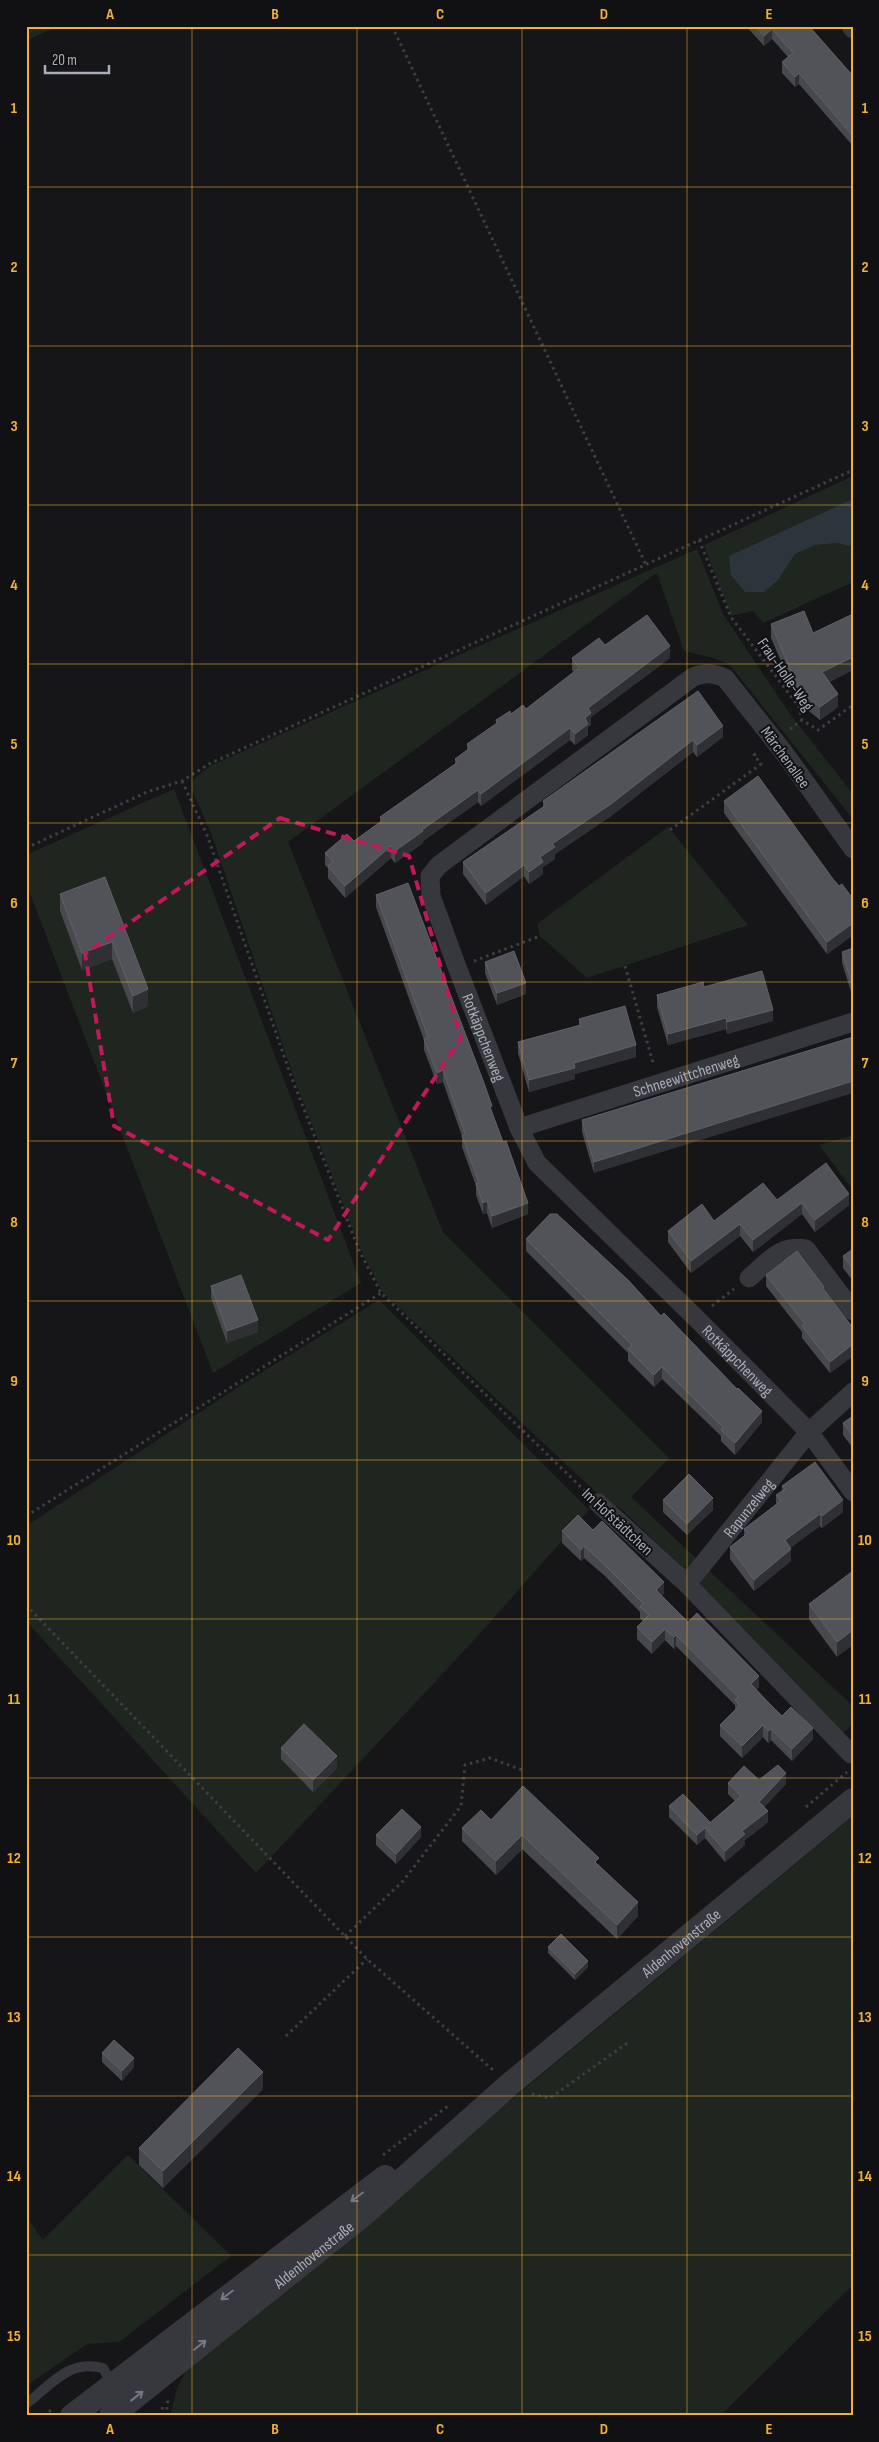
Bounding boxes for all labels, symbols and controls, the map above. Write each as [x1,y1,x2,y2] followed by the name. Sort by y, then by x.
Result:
[105,5,114,24] text: A
[271,5,279,24] text: B
[436,5,444,24] text: C
[600,5,608,24] text: D
[766,5,773,24] text: E
[45,42,109,74] scale bar
[52,51,77,70] text: 20 m
[11,99,18,118] text: 1
[862,99,869,118] text: 1
[10,258,18,277] text: 2
[861,258,869,277] text: 2
[10,417,18,436] text: 3
[861,417,869,436] text: 3
[10,576,18,595] text: 4
[861,576,869,595] text: 4
[753,635,817,715] street label: Frau-Holle-Weg
[756,723,813,792] street label: Märchenallee
[10,735,18,754] text: 5
[861,735,869,754] text: 5
[10,894,18,913] text: 6
[861,894,869,913] text: 6
[457,991,508,1085] street label: Rotkäppchenweg
[631,1051,741,1102] street label: Schneewittchenweg
[11,1054,18,1073] text: 7
[862,1054,869,1073] text: 7
[10,1213,18,1232] text: 8
[861,1213,869,1232] text: 8
[697,1322,776,1401] street label: Rotkäppchenweg
[10,1372,18,1391] text: 9
[861,1372,869,1391] text: 9
[720,1475,779,1542] street label: Rapunzelweg
[578,1484,656,1560] street label: Im Hofstädtchen
[7,1531,21,1550] text: 10
[858,1531,872,1550] text: 10
[8,1690,21,1709] text: 11
[859,1690,872,1709] text: 11
[7,1849,21,1868] text: 12
[858,1849,872,1868] text: 12
[638,1905,725,1983] street label: Aldenhovenstraße
[7,2008,21,2027] text: 13
[858,2008,872,2027] text: 13
[7,2167,21,2186] text: 14
[858,2167,872,2186] text: 14
[351,2192,364,2203] one-way arrow
[270,2218,358,2294] street label: Aldenhovenstraße
[221,2290,234,2301] one-way arrow
[7,2327,21,2346] text: 15
[858,2327,872,2346] text: 15
[193,2340,206,2351] one-way arrow
[130,2390,143,2401] one-way arrow
[105,2420,114,2439] text: A
[271,2420,279,2439] text: B
[436,2420,444,2439] text: C
[600,2420,608,2439] text: D
[766,2420,773,2439] text: E

